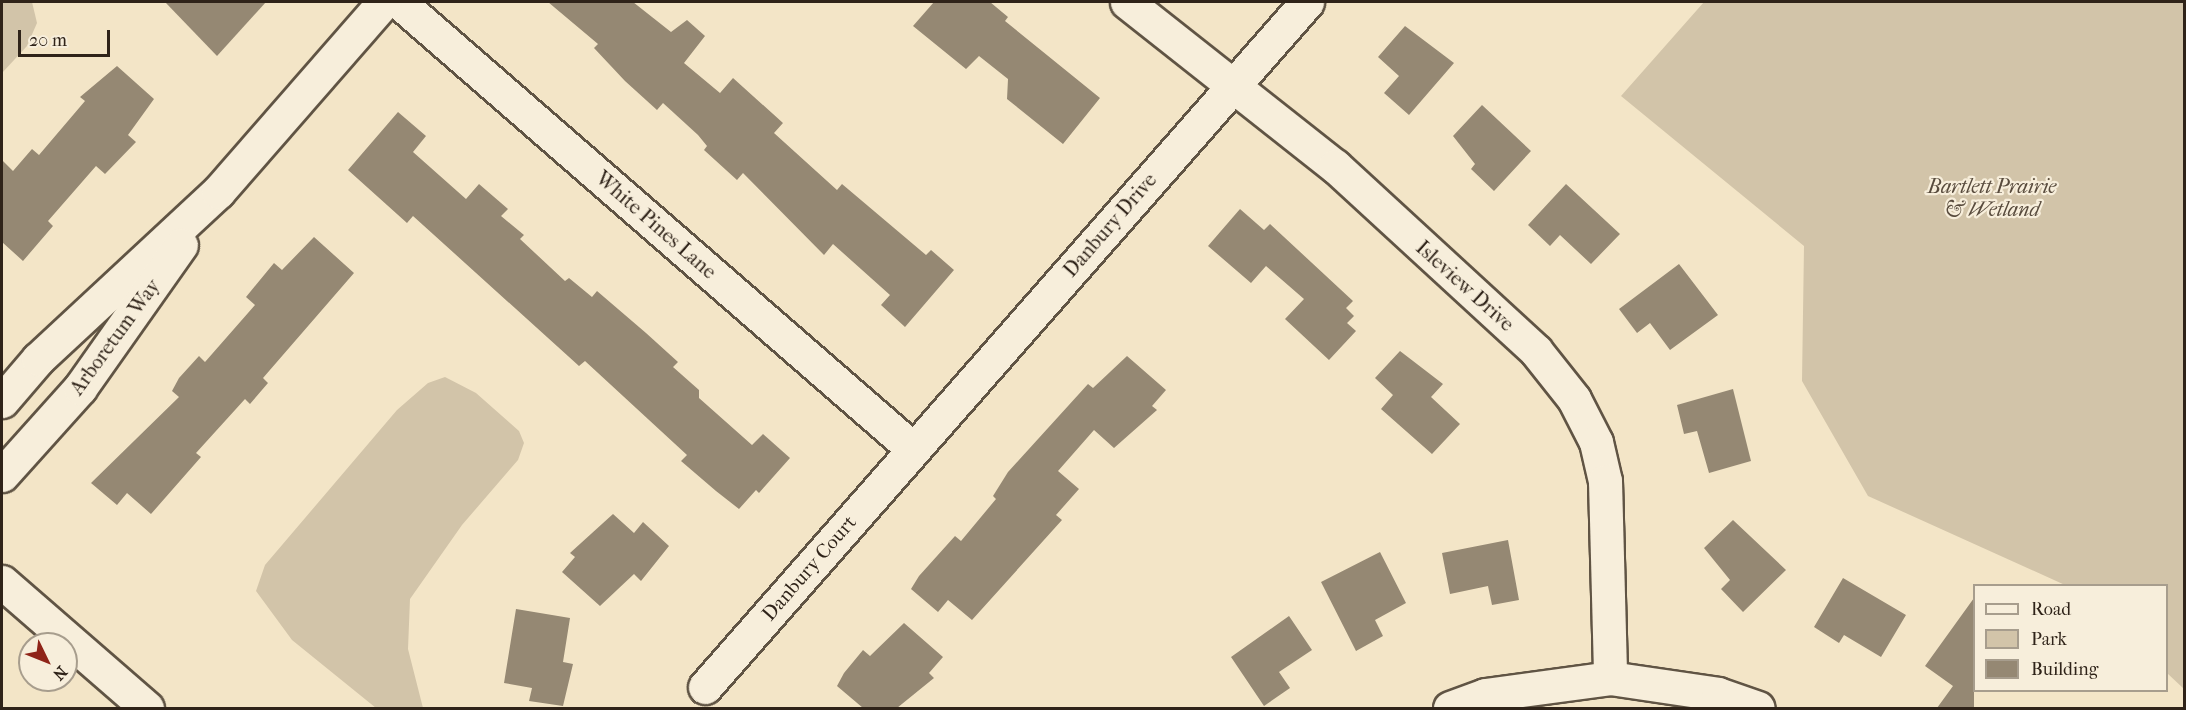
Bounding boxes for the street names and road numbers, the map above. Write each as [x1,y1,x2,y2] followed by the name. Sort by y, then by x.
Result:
[591,166,721,284] street label: White Pines Lane
[1058,168,1162,282] street label: Danbury Drive
[1411,236,1519,336] street label: Isleview Drive
[65,274,165,400] street label: Arboretum Way
[757,510,861,626] street label: Danbury Court

